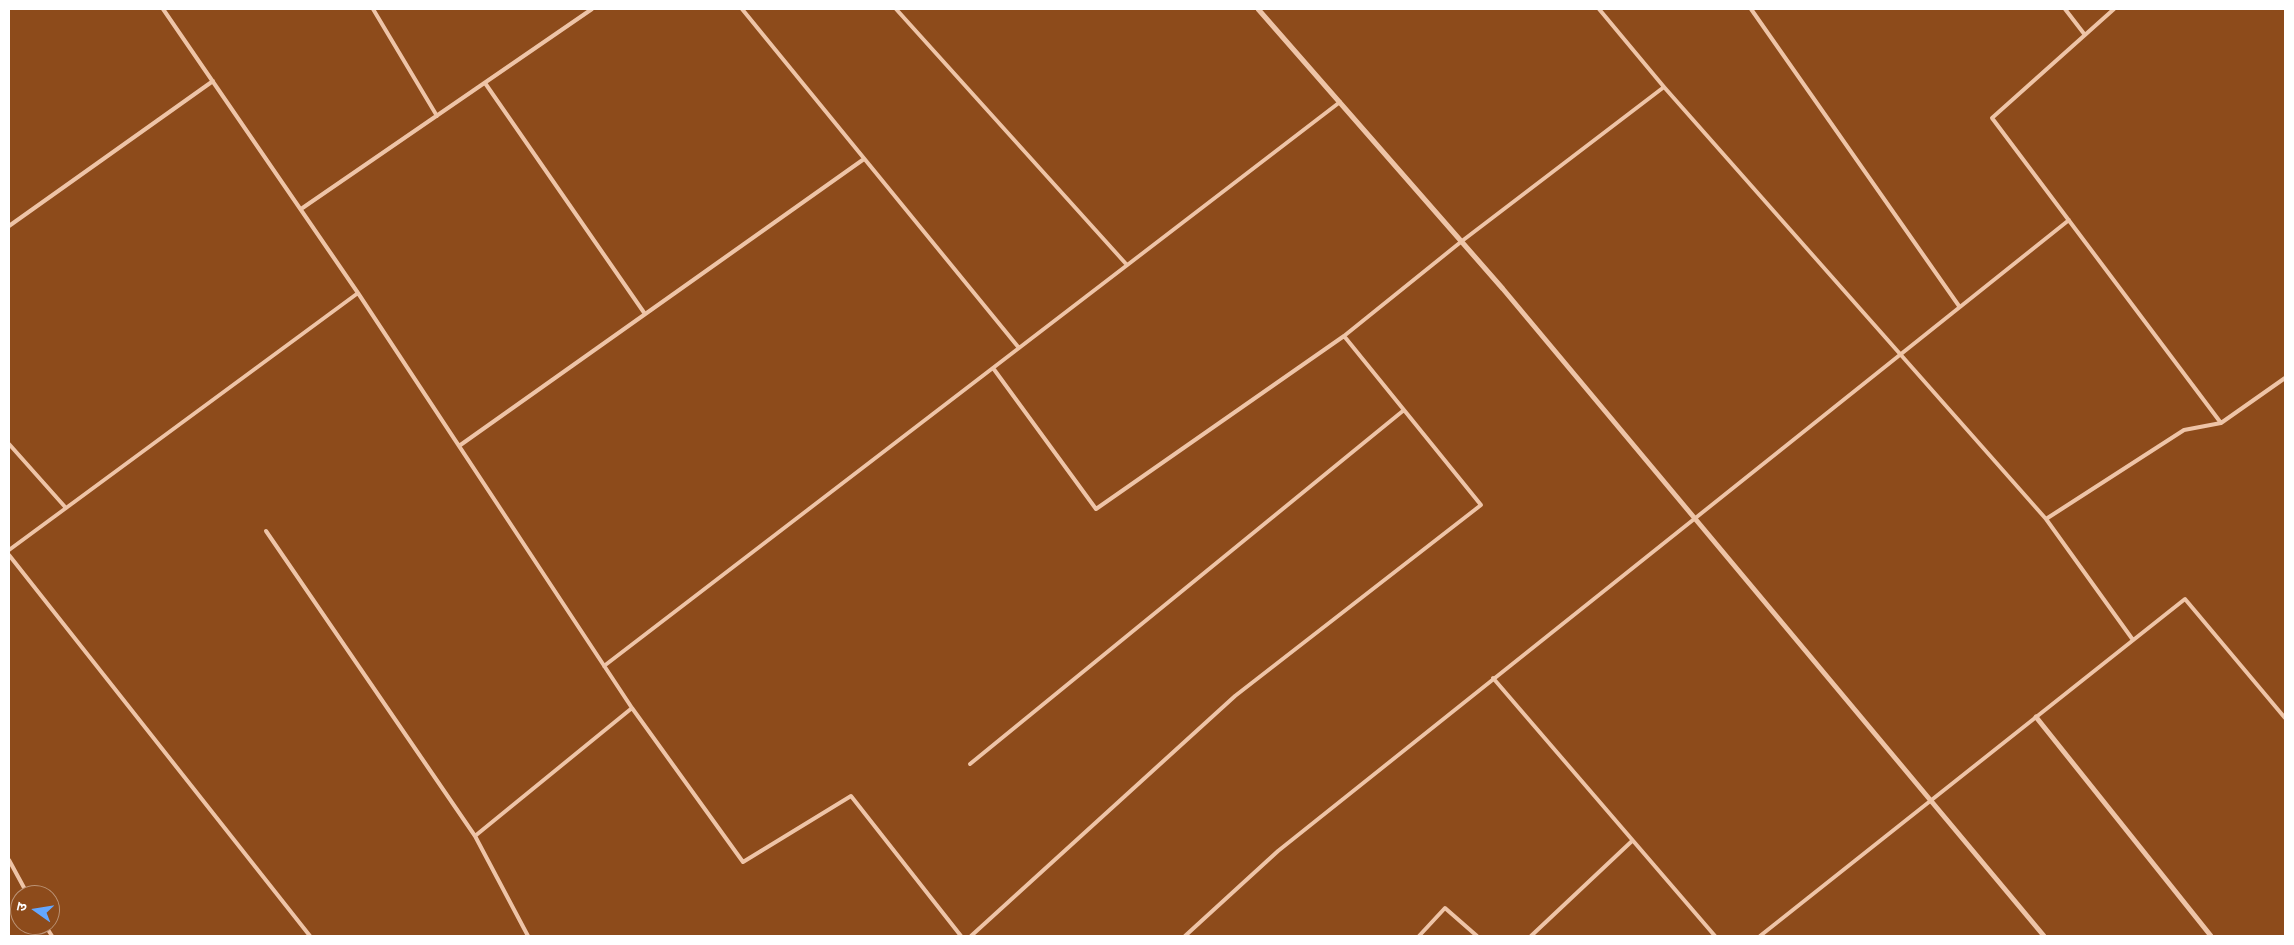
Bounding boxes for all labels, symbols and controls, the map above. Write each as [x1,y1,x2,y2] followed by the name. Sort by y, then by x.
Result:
[10,885,60,935] north arrow
[13,901,30,913] text: उ

